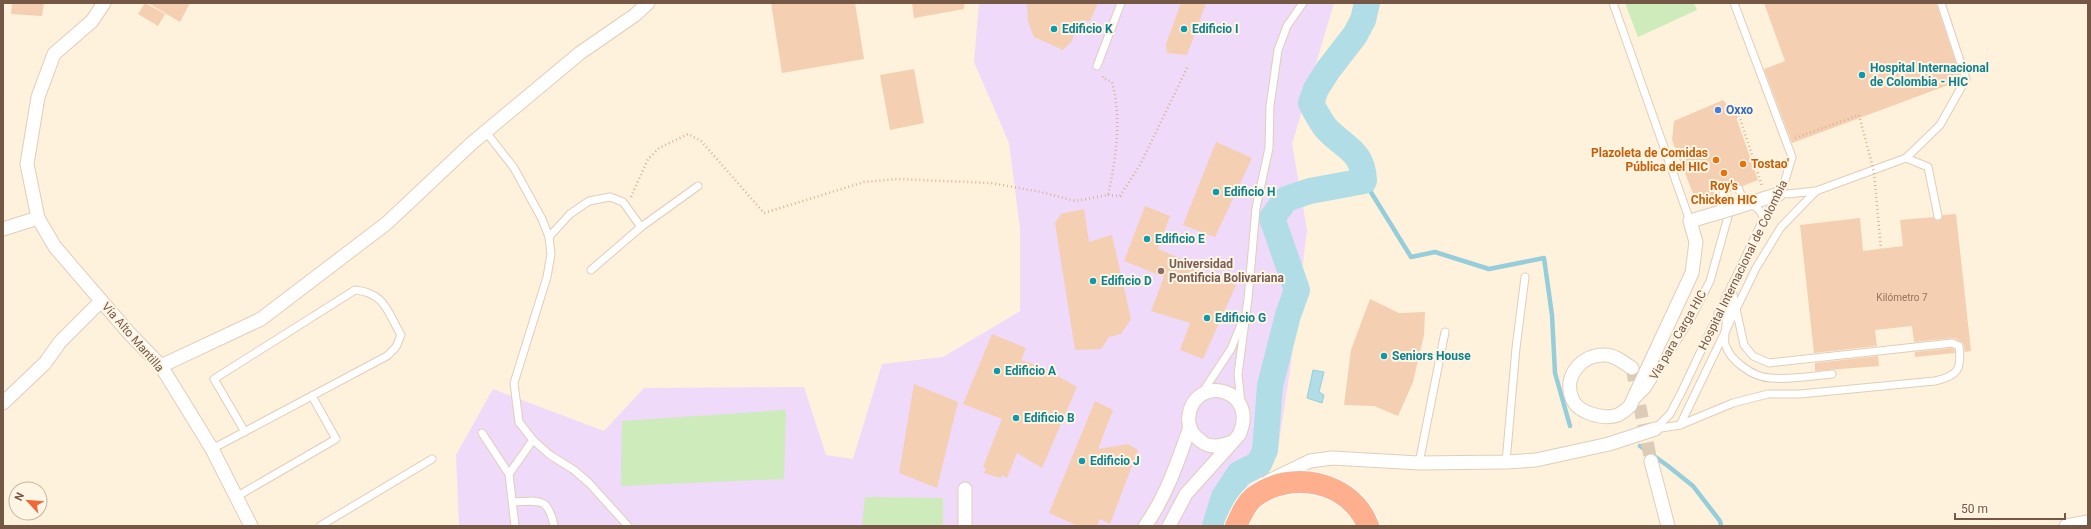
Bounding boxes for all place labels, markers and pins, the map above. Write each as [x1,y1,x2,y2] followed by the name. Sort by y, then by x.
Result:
[1062,22,1113,36] place label: Edificio K
[1192,22,1239,36] place label: Edificio I
[1049,24,1059,34] marker: Edificio K
[1179,24,1189,34] marker: Edificio I
[1870,61,1989,89] place label: Hospital Internacional de Colombia - HIC
[1857,70,1867,80] marker: Hospital Internacional de Colombia - HIC
[1726,103,1753,117] place label: Oxxo
[1713,105,1723,115] marker: Oxxo
[1591,146,1708,174] place label: Plazoleta de Comidas Pública del HIC
[1711,155,1721,165] marker: Plazoleta de Comidas Pública del HIC
[1751,157,1789,171] place label: Tostao'
[1738,159,1748,169] marker: Tostao'
[1719,168,1729,178] marker: Roy's Chicken HIC
[1691,179,1757,207] place label: Roy's Chicken HIC
[1224,185,1276,199] place label: Edificio H
[1211,187,1221,197] marker: Edificio H
[1155,232,1205,246] place label: Edificio E
[1142,234,1152,244] marker: Edificio E
[1169,257,1284,285] place label: Universidad Pontificia Bolivariana
[1156,266,1166,276] marker: Universidad Pontificia Bolivariana
[1101,274,1152,288] place label: Edificio D
[1088,276,1098,286] marker: Edificio D
[1215,311,1266,325] place label: Edificio G
[1202,313,1212,323] marker: Edificio G
[1392,349,1471,363] place label: Seniors House
[1379,351,1389,361] marker: Seniors House
[1005,364,1057,378] place label: Edificio A
[992,366,1002,376] marker: Edificio A
[1024,411,1075,425] place label: Edificio B
[1011,413,1021,423] marker: Edificio B
[1090,454,1140,468] place label: Edificio J
[1077,456,1087,466] marker: Edificio J

